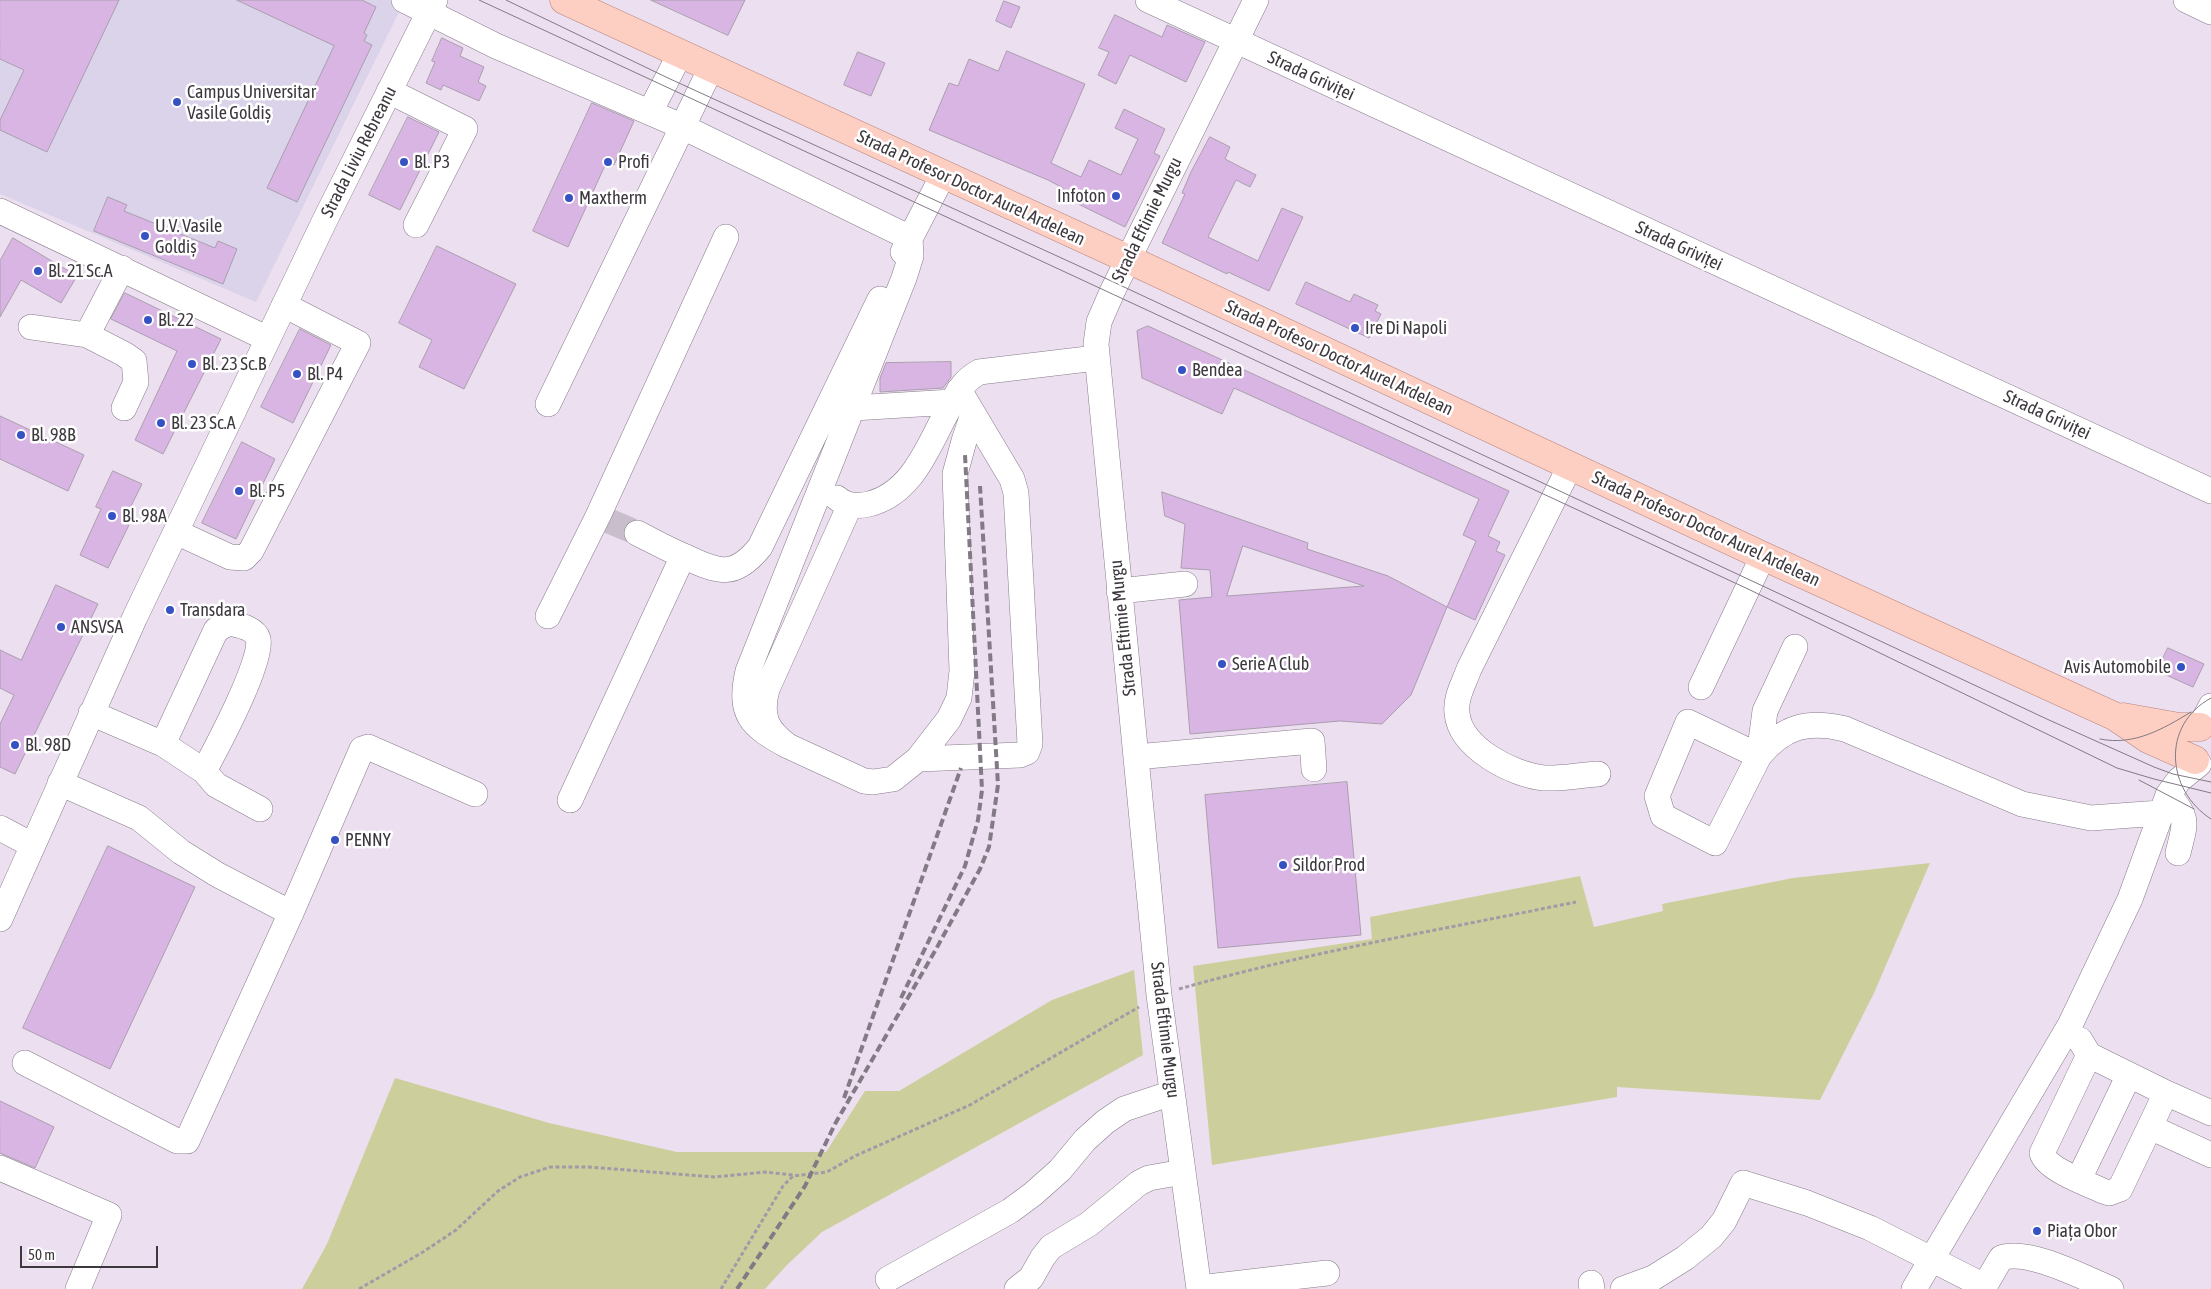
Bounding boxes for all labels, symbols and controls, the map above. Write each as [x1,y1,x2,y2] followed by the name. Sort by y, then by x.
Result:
[1264,46,1358,106] street label: Strada Griviței
[187,81,316,124] place label: Campus Universitar Vasile Goldiș
[317,83,401,221] street label: Strada Liviu Rebreanu
[171,96,183,108] marker: Campus Universitar Vasile Goldiș
[854,126,1088,250] street label: Strada Profesor Doctor Aurel Ardelean
[414,151,450,173] place label: Bl. P3
[618,151,650,173] place label: Profi
[1107,154,1187,286] street label: Strada Eftimie Murgu
[398,156,410,168] marker: Bl. P3
[602,156,614,168] marker: Profi
[1057,185,1106,207] place label: Infoton
[579,187,647,209] place label: Maxtherm
[1110,190,1122,202] marker: Infoton
[563,192,575,204] marker: Maxtherm
[155,215,222,258] place label: U.V. Vasile Goldiș
[1632,216,1726,276] street label: Strada Griviței
[139,230,151,242] marker: U.V. Vasile Goldiș
[48,260,113,282] place label: Bl. 21 Sc.A
[32,265,44,277] marker: Bl. 21 Sc.A
[1222,296,1456,420] street label: Strada Profesor Doctor Aurel Ardelean
[158,309,194,331] place label: Bl. 22
[142,314,154,326] marker: Bl. 22
[1365,317,1447,339] place label: Ire Di Napoli
[1349,322,1361,334] marker: Ire Di Napoli
[202,353,266,375] place label: Bl. 23 Sc.B
[186,358,198,370] marker: Bl. 23 Sc.B
[1192,359,1243,381] place label: Bendea
[307,363,343,385] place label: Bl. P4
[1176,364,1188,376] marker: Bendea
[291,368,303,380] marker: Bl. P4
[2000,385,2094,445] street label: Strada Griviței
[171,412,236,434] place label: Bl. 23 Sc.A
[155,417,167,429] marker: Bl. 23 Sc.A
[31,424,75,446] place label: Bl. 98B
[15,429,27,441] marker: Bl. 98B
[1589,467,1823,591] street label: Strada Profesor Doctor Aurel Ardelean
[249,480,285,502] place label: Bl. P5
[233,485,245,497] marker: Bl. P5
[122,505,167,527] place label: Bl. 98A
[106,510,118,522] marker: Bl. 98A
[1105,559,1141,697] street label: Strada Eftimie Murgu
[180,599,245,621] place label: Transdara
[164,604,176,616] marker: Transdara
[71,616,123,638] place label: ANSVSA
[55,621,67,633] marker: ANSVSA
[1232,653,1309,675] place label: Serie A Club
[2064,656,2171,678] place label: Avis Automobile
[1216,658,1228,670] marker: Serie A Club
[2175,661,2187,673] marker: Avis Automobile
[25,734,71,756] place label: Bl. 98D
[9,739,21,751] marker: Bl. 98D
[345,829,391,851] place label: PENNY
[329,834,341,846] marker: PENNY
[1293,854,1365,876] place label: Sildor Prod
[1277,859,1289,871] marker: Sildor Prod
[1146,961,1184,1099] street label: Strada Eftimie Murgu
[2047,1220,2117,1242] place label: Piața Obor
[2031,1225,2043,1237] marker: Piața Obor
[22,1236,160,1268] scale bar
[28,1246,55,1263] text: 50 m

